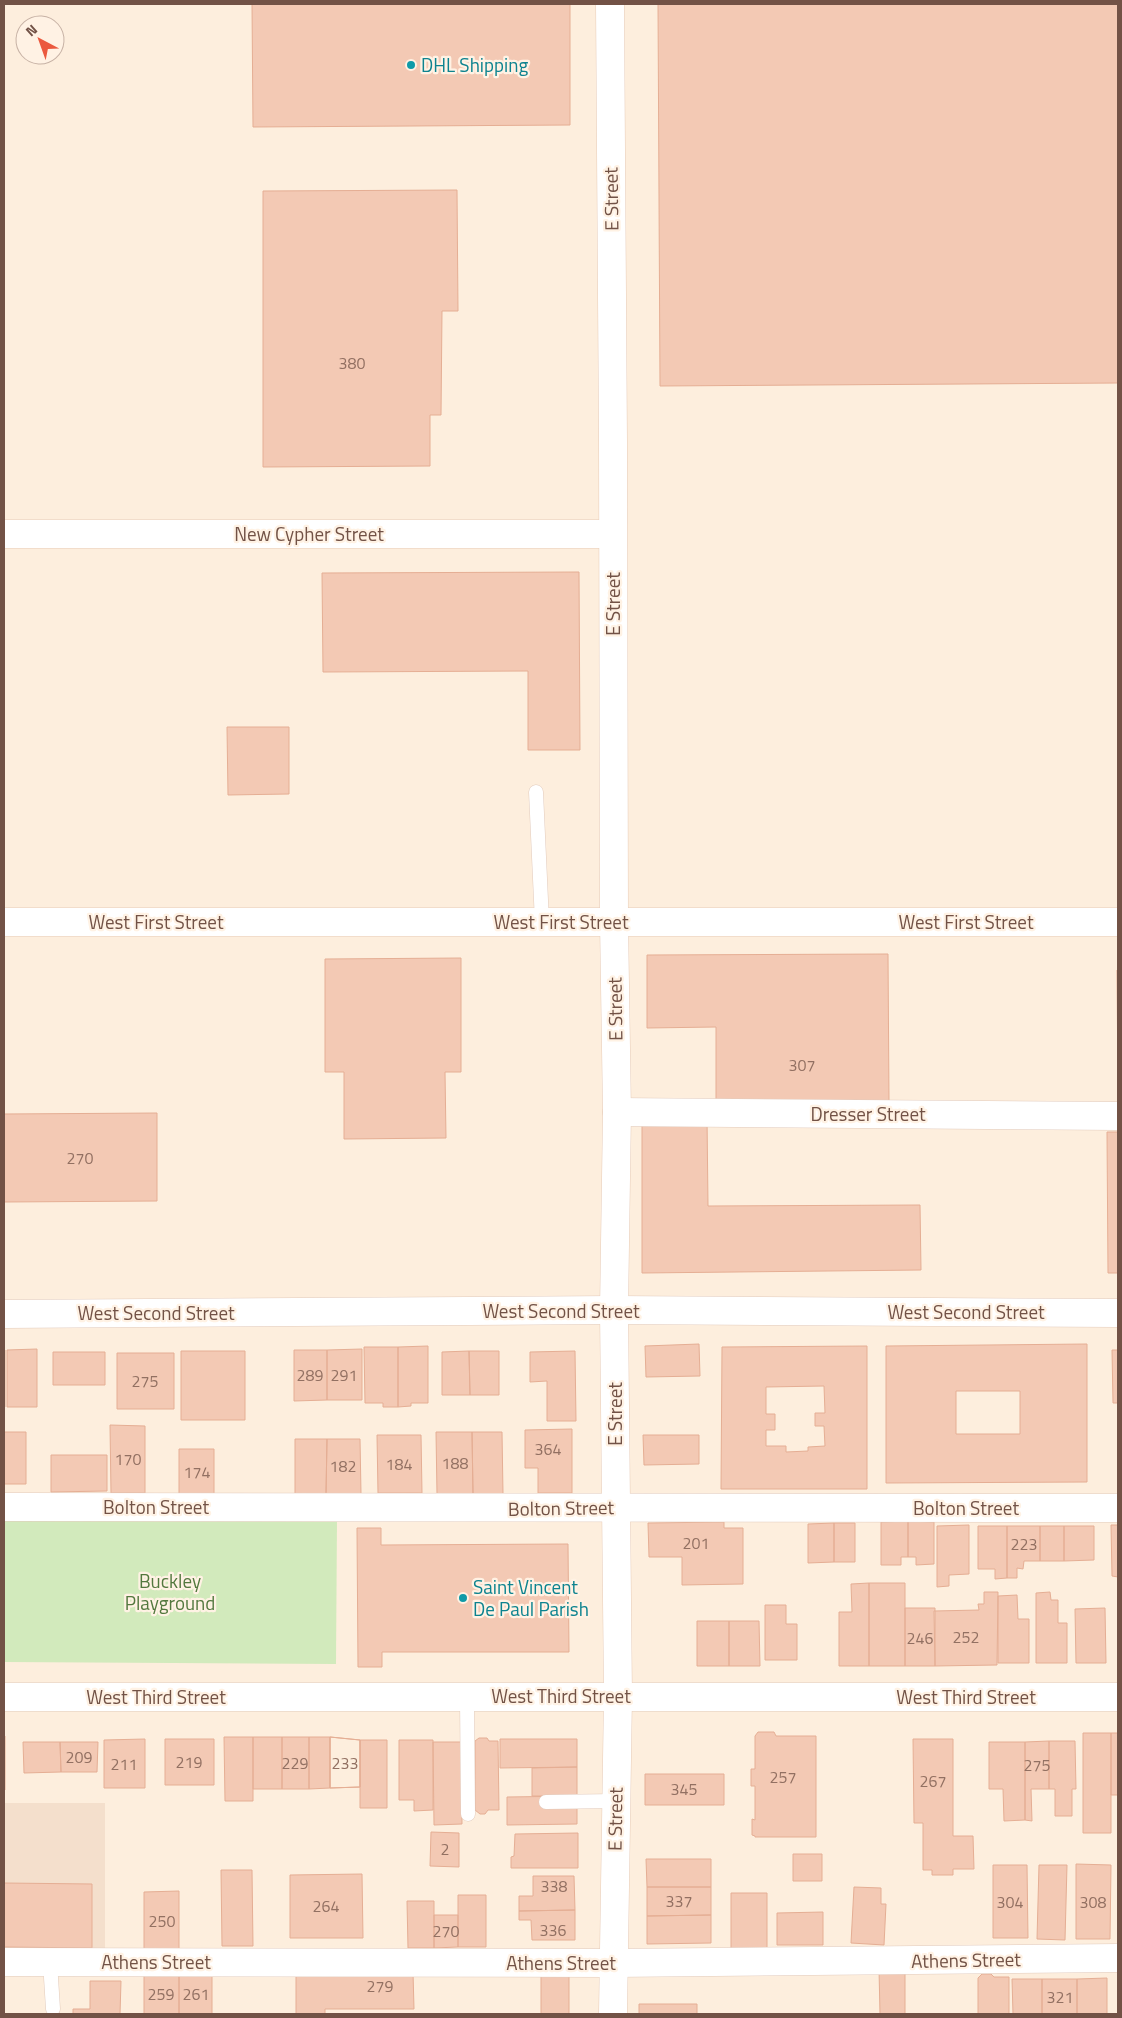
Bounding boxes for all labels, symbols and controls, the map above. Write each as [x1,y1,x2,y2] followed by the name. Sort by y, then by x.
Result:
[15,15,65,65] north arrow
[21,19,42,41] text: N
[421,50,528,79] place label: DHL Shipping
[405,59,417,71] marker: DHL Shipping
[595,167,626,231] street label: E Street
[339,351,365,375] house number: 380
[234,519,384,548] street label: New Cypher Street
[598,572,627,636] street label: E Street
[88,907,224,936] street label: West First Street
[493,907,629,936] street label: West First Street
[898,907,1034,936] street label: West First Street
[599,977,630,1041] street label: E Street
[789,1053,815,1077] house number: 307
[810,1099,926,1128] street label: Dresser Street
[67,1146,93,1170] house number: 270
[482,1296,640,1325] street label: West Second Street
[887,1297,1045,1326] street label: West Second Street
[77,1298,235,1327] street label: West Second Street
[297,1363,323,1387] house number: 289
[331,1363,357,1387] house number: 291
[132,1369,158,1393] house number: 275
[600,1382,629,1446] street label: E Street
[535,1437,561,1461] house number: 364
[115,1447,141,1471] house number: 170
[442,1451,468,1475] house number: 188
[386,1452,412,1476] house number: 184
[330,1454,356,1478] house number: 182
[184,1460,210,1484] house number: 174
[103,1492,209,1521] street label: Bolton Street
[508,1492,615,1523] street label: Bolton Street
[913,1493,1019,1522] street label: Bolton Street
[683,1531,709,1555] house number: 201
[1011,1532,1037,1556] house number: 223
[125,1566,215,1617] park label: Buckley Playground
[473,1572,589,1623] place label: Saint Vincent De Paul Parish
[457,1592,469,1604] marker: Saint Vincent De Paul Parish
[953,1625,979,1649] house number: 252
[907,1626,933,1650] house number: 246
[491,1681,631,1710] street label: West Third Street
[86,1682,226,1711] street label: West Third Street
[896,1682,1036,1711] street label: West Third Street
[66,1745,92,1769] house number: 209
[176,1750,202,1774] house number: 219
[282,1751,308,1775] house number: 229
[332,1751,358,1775] house number: 233
[111,1752,137,1776] house number: 211
[1024,1753,1050,1777] house number: 275
[770,1765,796,1789] house number: 257
[920,1769,946,1793] house number: 267
[671,1777,697,1801] house number: 345
[599,1787,630,1851] street label: E Street
[441,1837,449,1861] house number: 2
[541,1874,567,1898] house number: 338
[666,1889,692,1913] house number: 337
[997,1890,1023,1914] house number: 304
[1080,1890,1106,1914] house number: 308
[313,1894,339,1918] house number: 264
[149,1909,175,1933] house number: 250
[540,1918,566,1942] house number: 336
[433,1919,459,1943] house number: 270
[911,1944,1021,1975] street label: Athens Street
[101,1947,211,1976] street label: Athens Street
[506,1948,616,1977] street label: Athens Street
[367,1974,393,1998] house number: 279
[148,1982,174,2006] house number: 259
[183,1982,209,2006] house number: 261
[1047,1985,1073,2009] house number: 321

